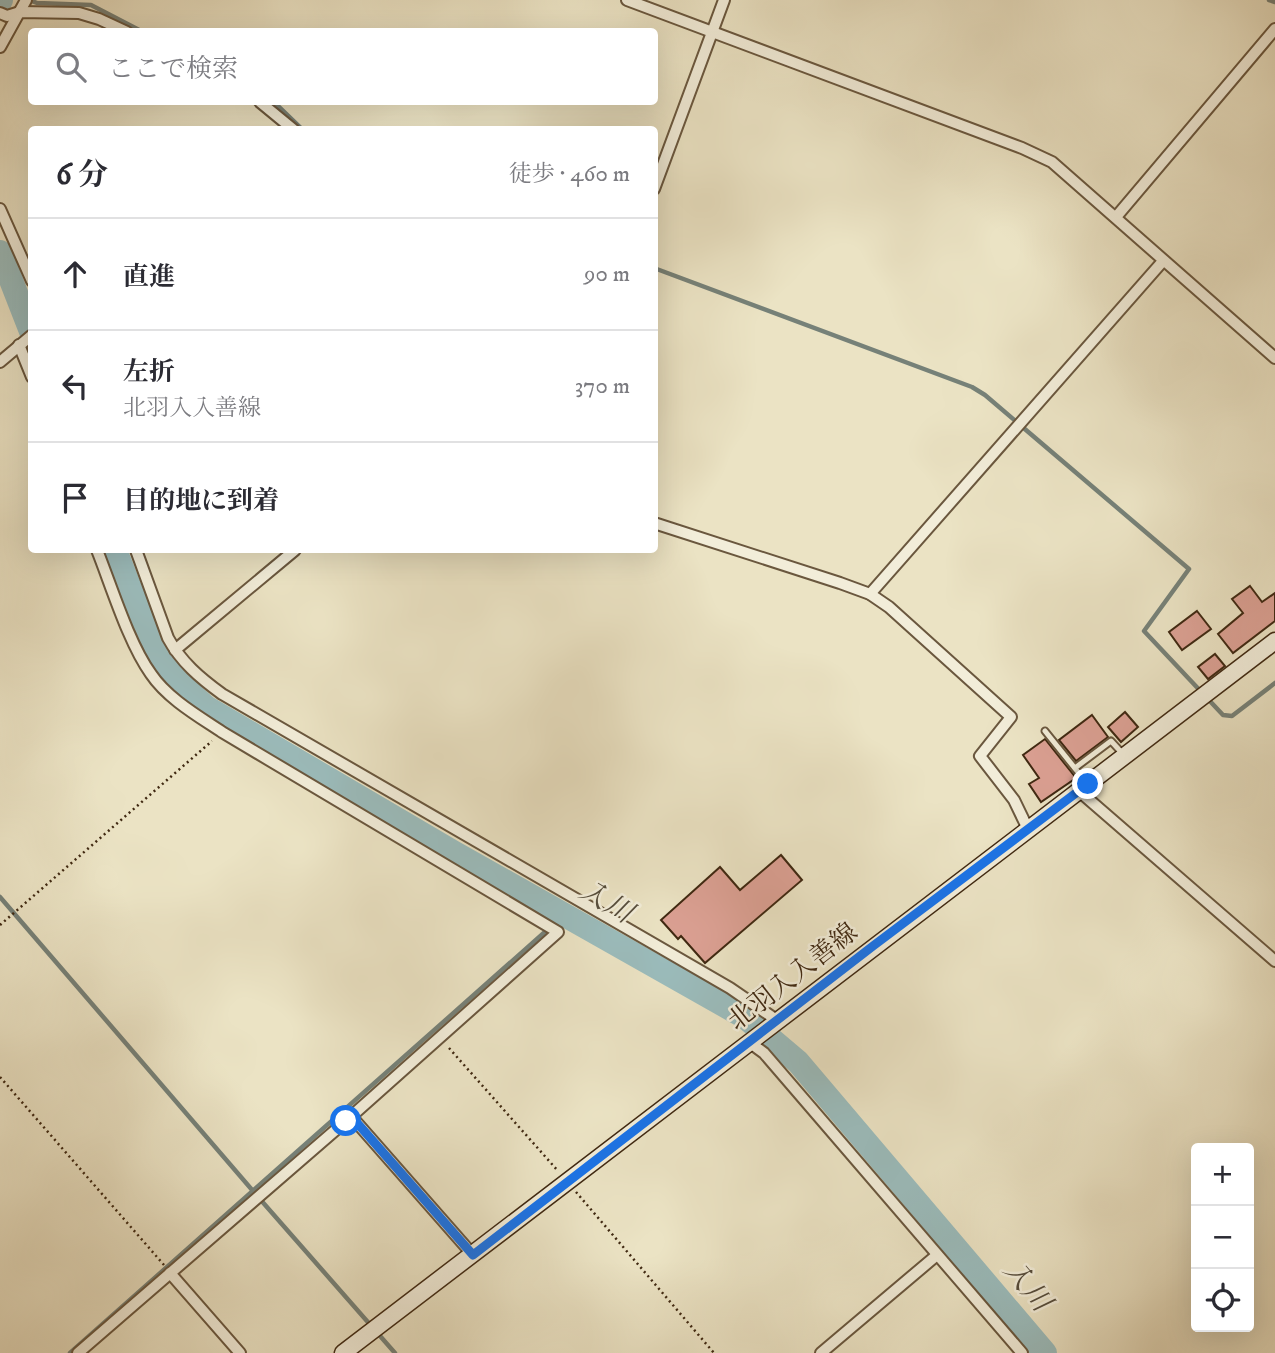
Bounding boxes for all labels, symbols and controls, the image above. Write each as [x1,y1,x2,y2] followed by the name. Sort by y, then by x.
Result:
[28,28,658,105] search box
[52,48,90,86] icon: search
[108,53,238,86] text: ここで検索
[56,157,108,194] text: 6 分
[509,160,630,189] text: 徒歩 · 460 m
[56,255,94,293] icon: ahead
[584,260,630,289] text: 90 m
[123,261,175,294] text: 直進
[123,356,175,389] text: 左折
[56,367,94,405] icon: left
[575,372,630,401] text: 370 m
[123,394,261,423] text: 北羽入入善線
[56,479,94,517] icon: arrive
[123,485,279,518] text: 目的地に到着
[1072,768,1103,799] route end
[573,873,642,933] water label: 入川
[721,916,865,1038] street label: 北羽入入善線
[330,1105,361,1136] route start
[1191,1143,1254,1332] map controls
[1191,1143,1254,1206] button: +
[1191,1206,1254,1269] button: −
[996,1253,1060,1321] water label: 入川
[1191,1269,1254,1332] button: locate

